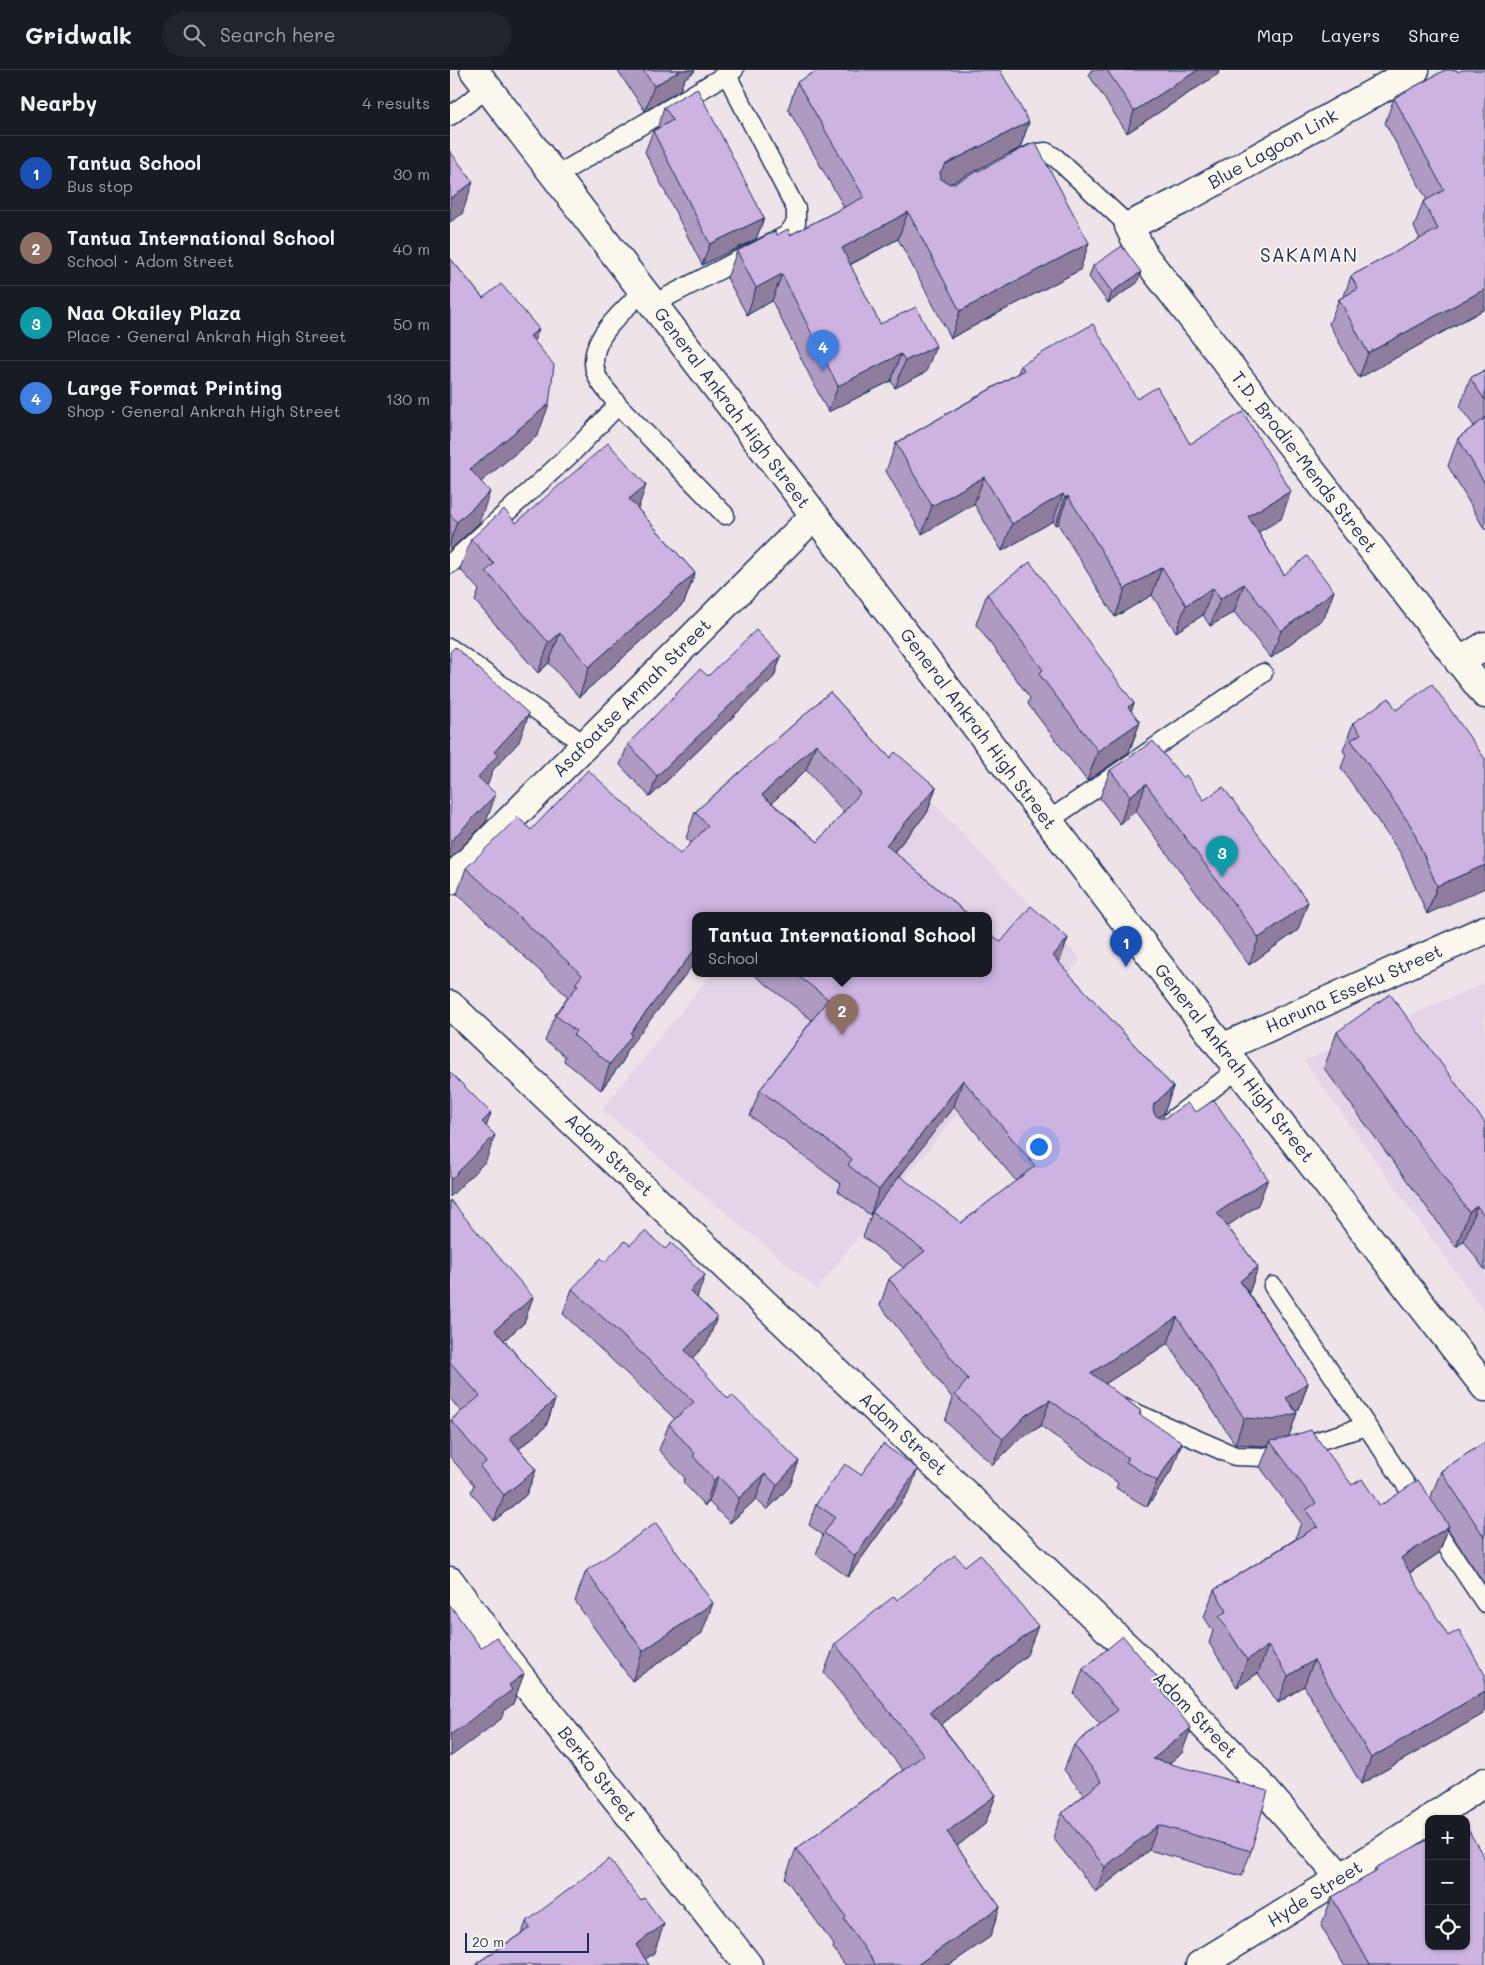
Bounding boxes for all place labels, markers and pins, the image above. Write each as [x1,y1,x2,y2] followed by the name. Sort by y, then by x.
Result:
[807,330,839,371] pin: 4
[1206,836,1238,877] pin: 3
[1110,926,1142,967] pin: 1
[826,994,858,1035] pin: 2

